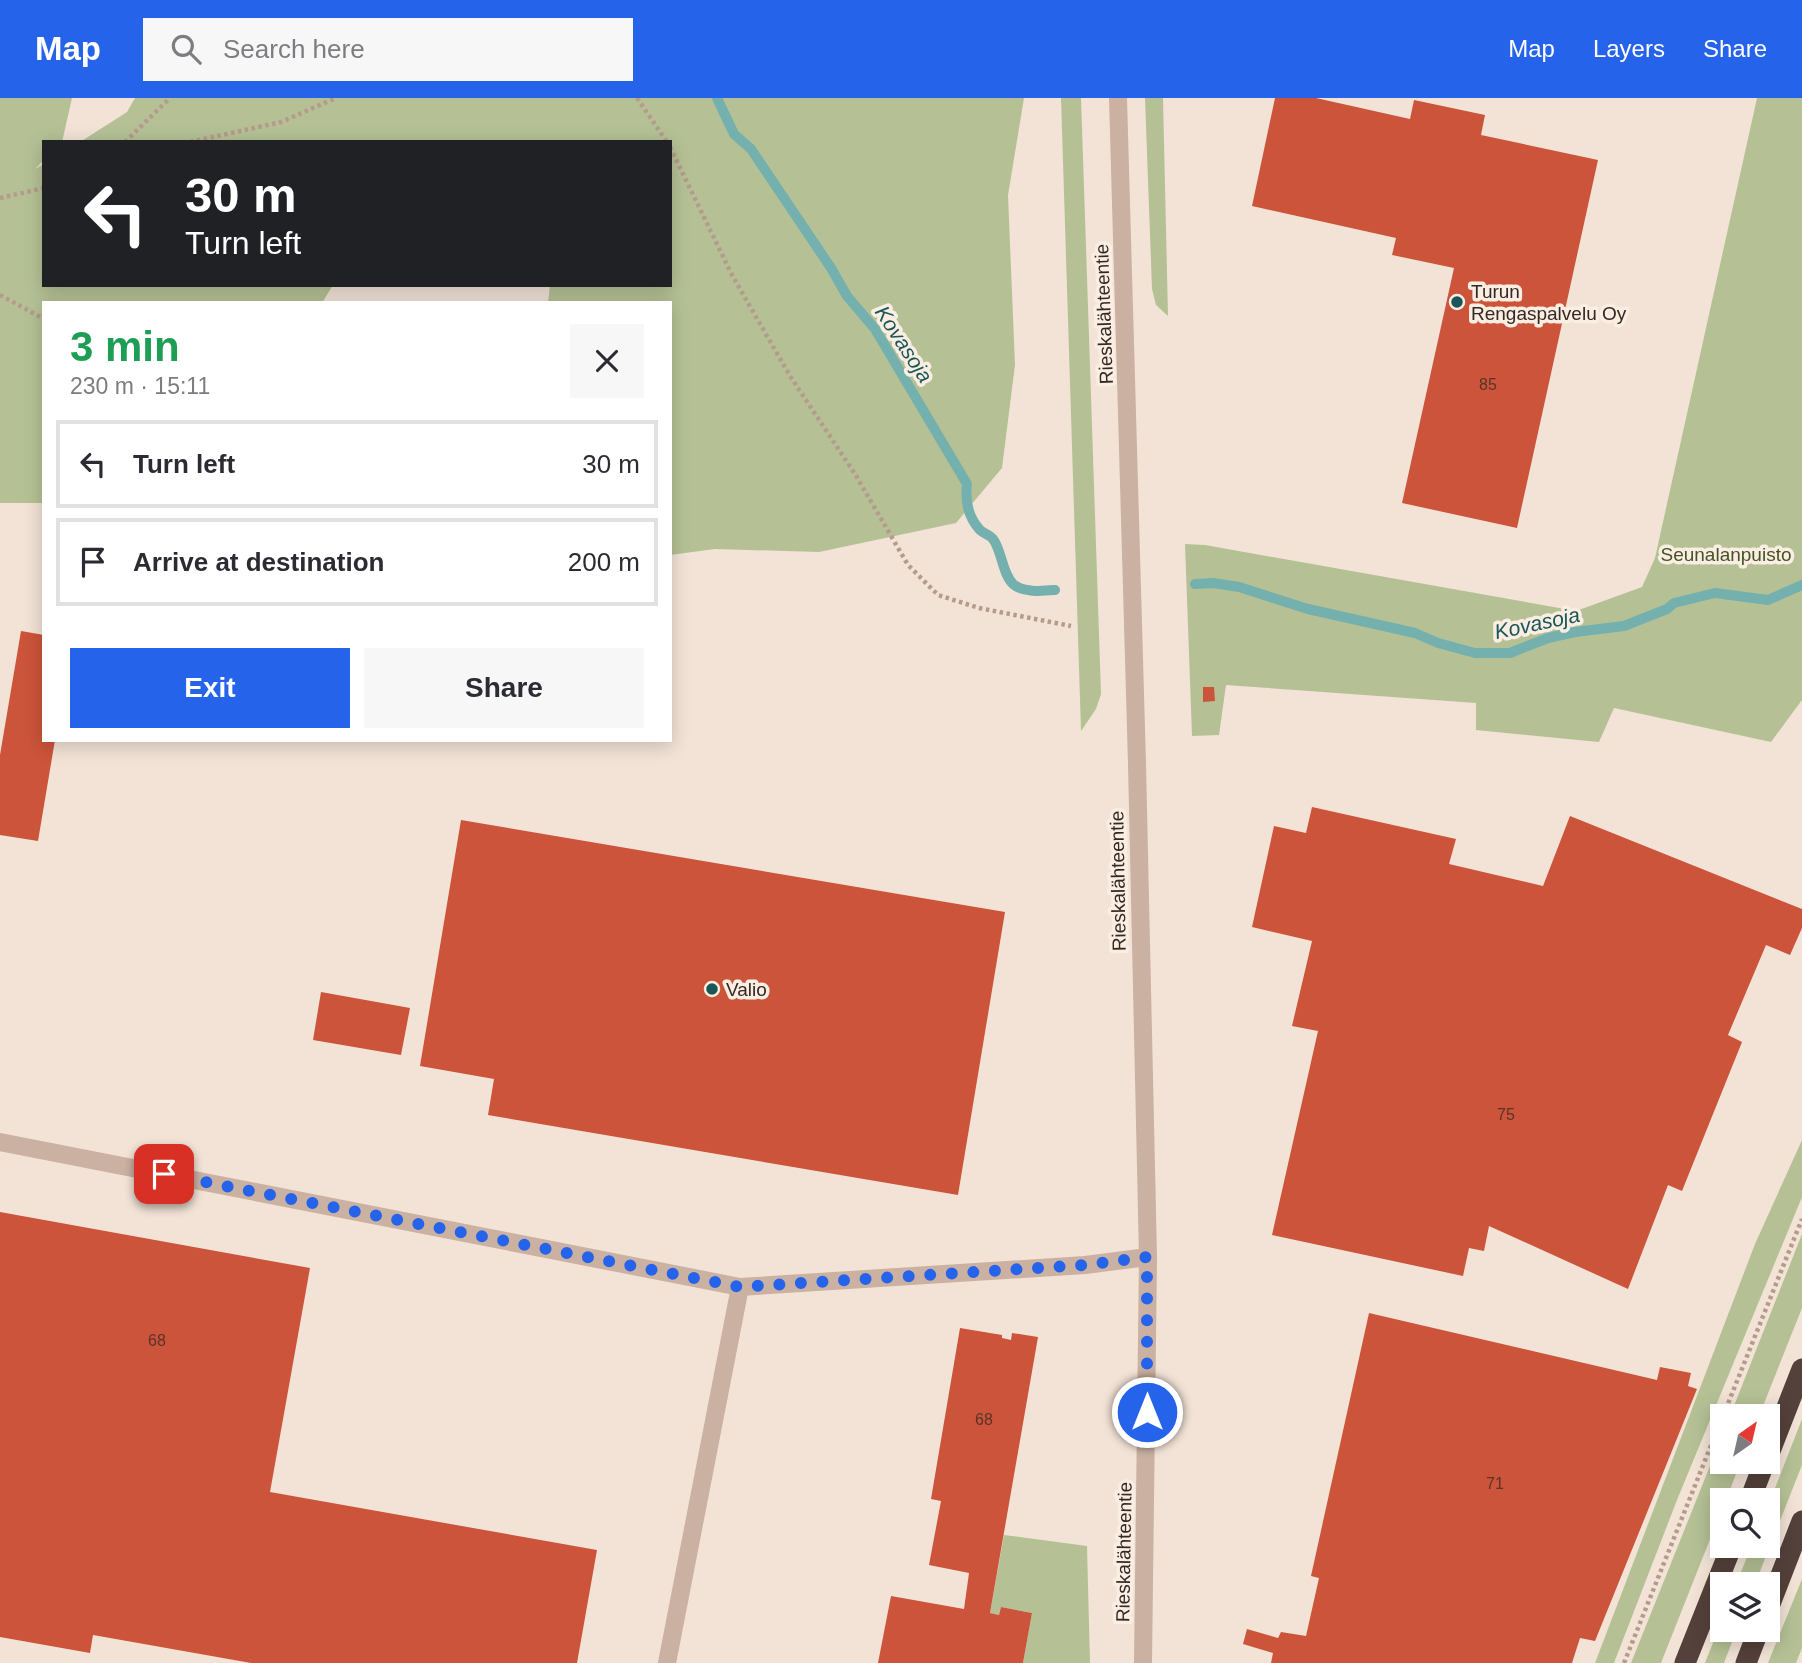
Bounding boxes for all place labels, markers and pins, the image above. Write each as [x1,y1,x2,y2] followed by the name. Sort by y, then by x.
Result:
[1471,281,1627,324] place label: Turun Rengaspalvelu Oy
[1449,294,1465,310] marker: Turun Rengaspalvelu Oy
[726,979,767,1000] place label: Valio
[704,981,720,997] marker: Valio
[134,1144,194,1204] pin

